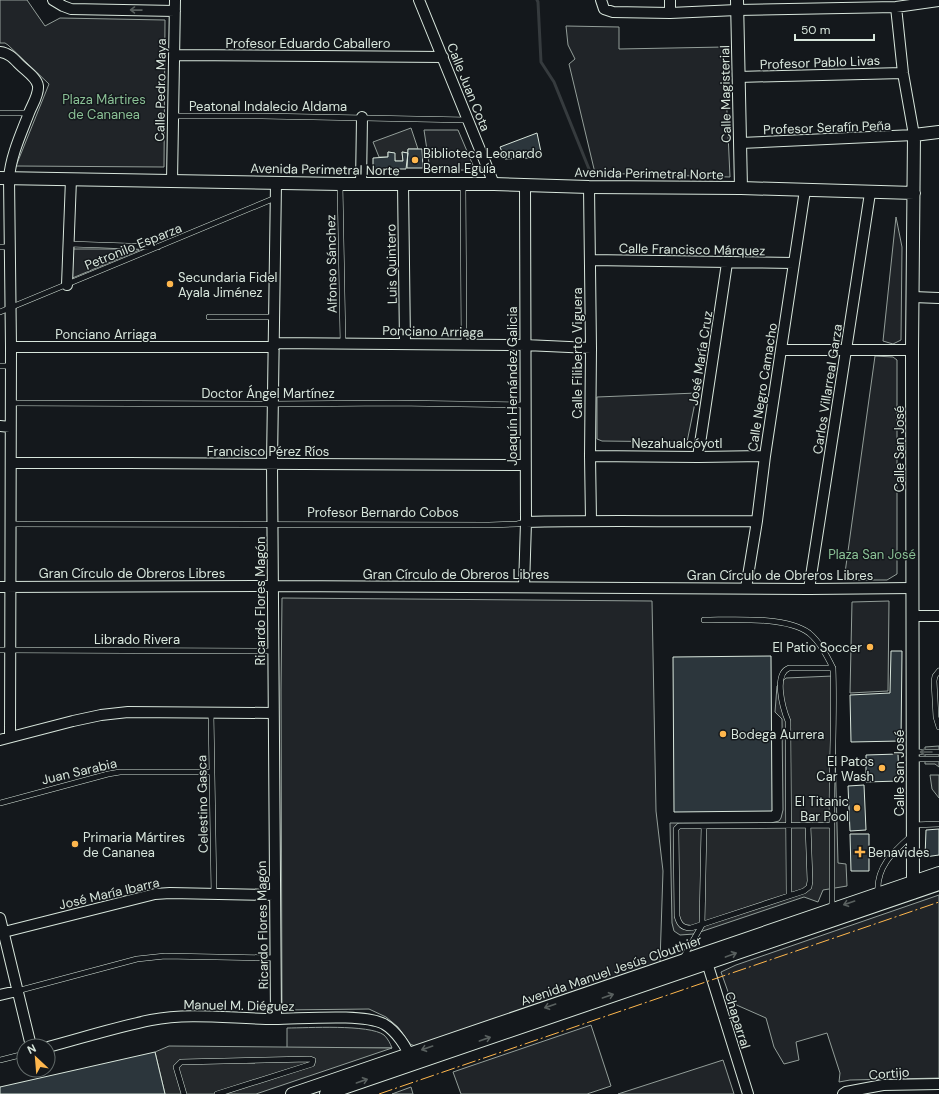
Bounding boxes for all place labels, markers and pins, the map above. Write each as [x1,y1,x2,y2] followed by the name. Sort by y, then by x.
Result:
[423,145,543,177] place label: Biblioteca Leonardo Bernal Eguía
[410,155,420,165] marker: Biblioteca Leonardo Bernal Eguía
[178,269,277,301] place label: Secundaria Fidel Ayala Jiménez
[165,279,175,289] marker: Secundaria Fidel Ayala Jiménez
[772,639,862,656] place label: El Patio Soccer
[865,642,875,652] marker: El Patio Soccer
[731,726,824,743] place label: Bodega Aurrera
[718,729,728,739] marker: Bodega Aurrera
[816,753,874,785] place label: El Patos Car Wash
[877,763,887,773] marker: El Patos Car Wash
[795,793,849,825] place label: El Titanic Bar Pool
[852,803,862,813] marker: El Titanic Bar Pool
[83,829,185,861] place label: Primaria Mártires de Cananea
[70,839,80,849] marker: Primaria Mártires de Cananea
[868,844,930,861] place label: Benavides
[855,847,865,857] marker: Benavides

